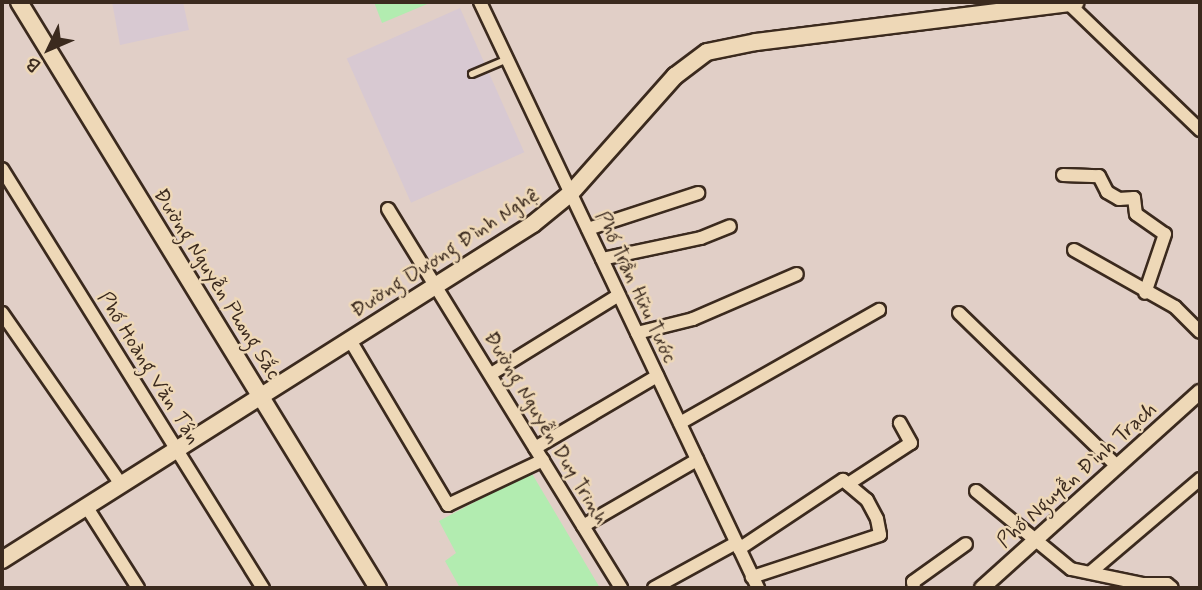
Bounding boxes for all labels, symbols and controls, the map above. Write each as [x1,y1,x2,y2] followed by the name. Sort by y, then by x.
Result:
[14,14,84,84] north arrow
[20,51,47,77] text: B
[347,183,543,323] street label: Đường Dương Đình Nghệ
[148,184,286,384] street label: Đường Nguyễn Phong Sắc
[589,206,683,368] street label: Phố Trần Hữu Tước
[93,289,205,447] street label: Phố Hoàng Văn Tán
[478,326,614,530] street label: Đường Nguyễn Duy Trinh
[993,397,1161,553] street label: Phố Nguyễn Đình Trạch

